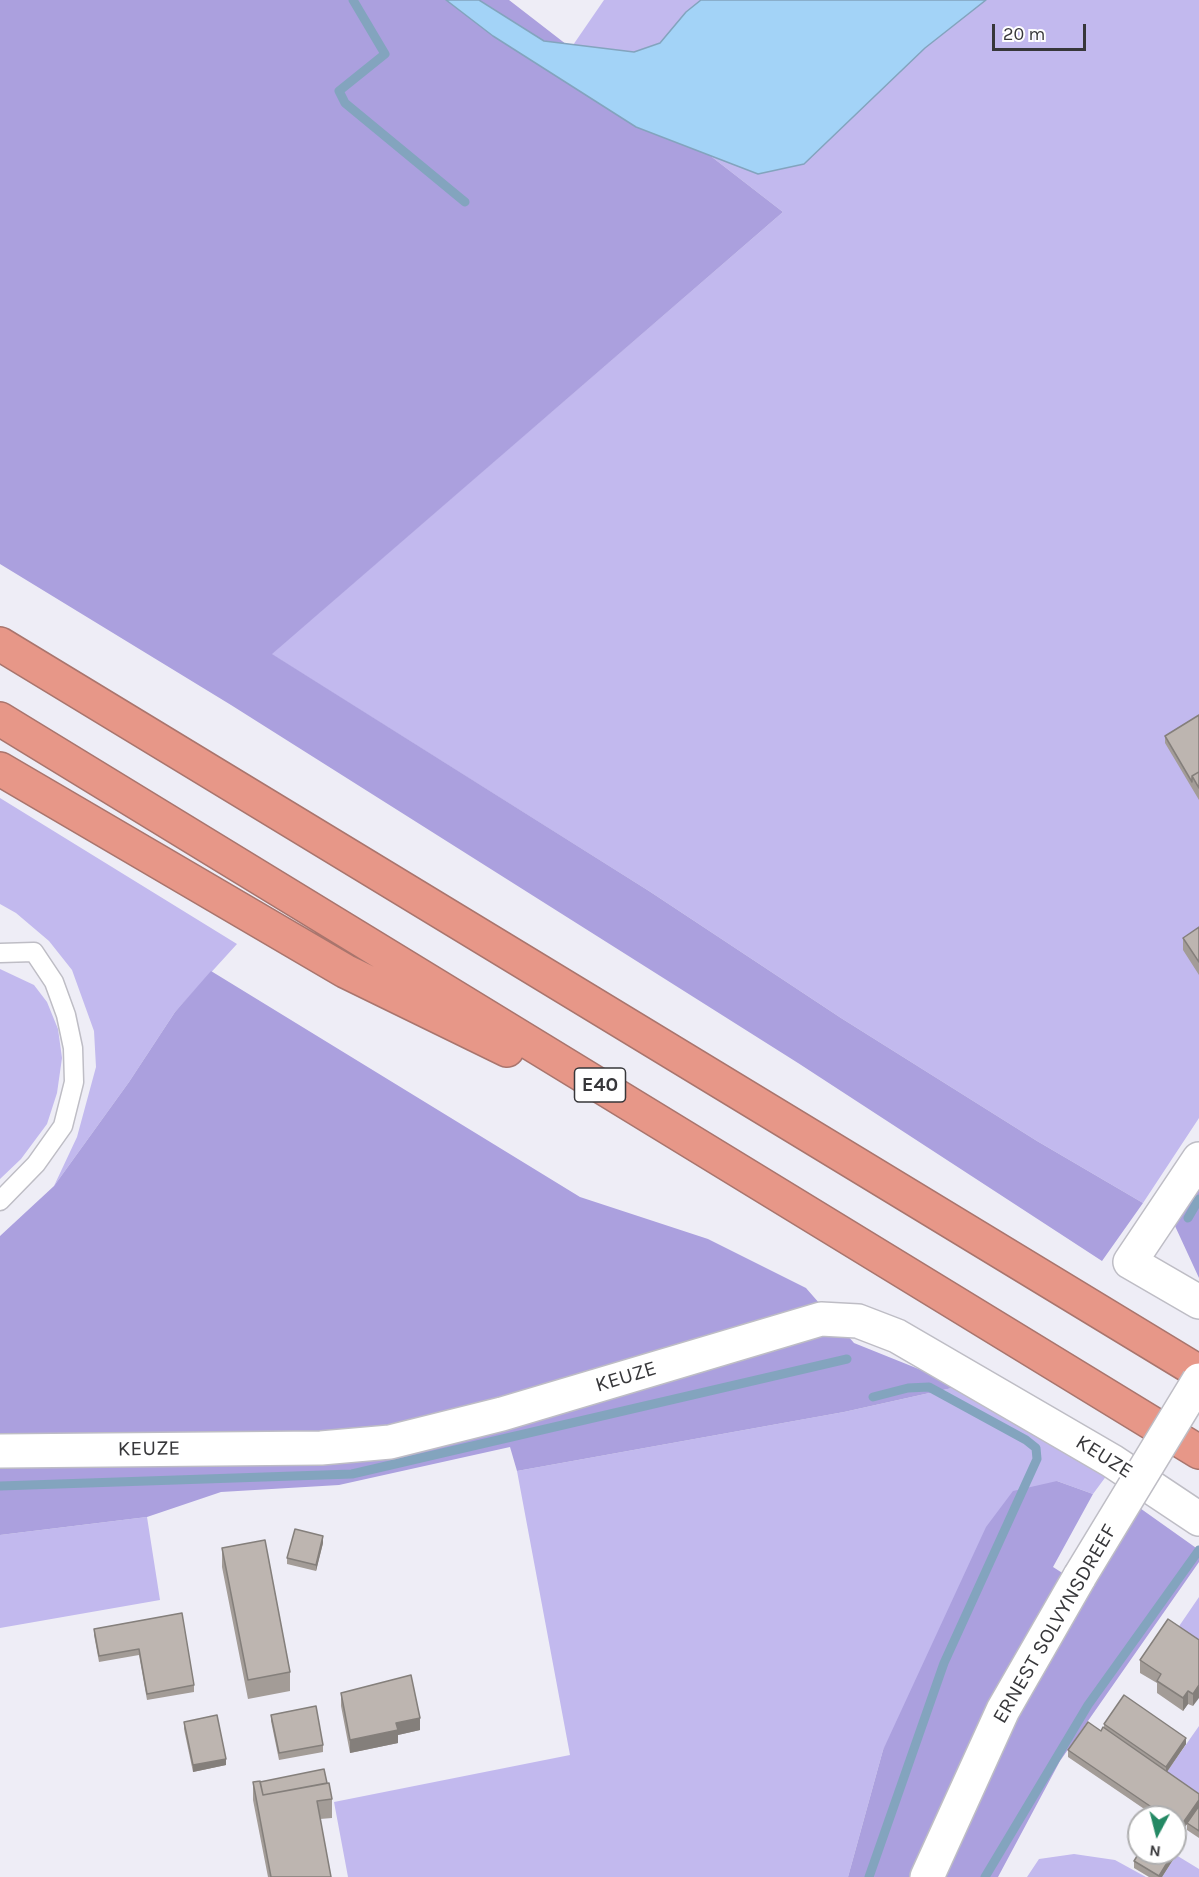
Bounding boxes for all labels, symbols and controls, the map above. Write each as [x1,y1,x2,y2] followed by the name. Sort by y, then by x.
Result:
[995,12,1090,50] scale bar
[1003,23,1045,45] text: 20 m
[574,1068,626,1102] road number: E40
[592,1356,660,1398] street label: KEUZE
[1071,1430,1137,1484] street label: KEUZE
[118,1436,180,1462] street label: KEUZE
[988,1520,1122,1728] street label: ERNEST SOLVYNSDREEF
[1127,1805,1187,1865] north arrow
[1148,1841,1162,1862] text: N

